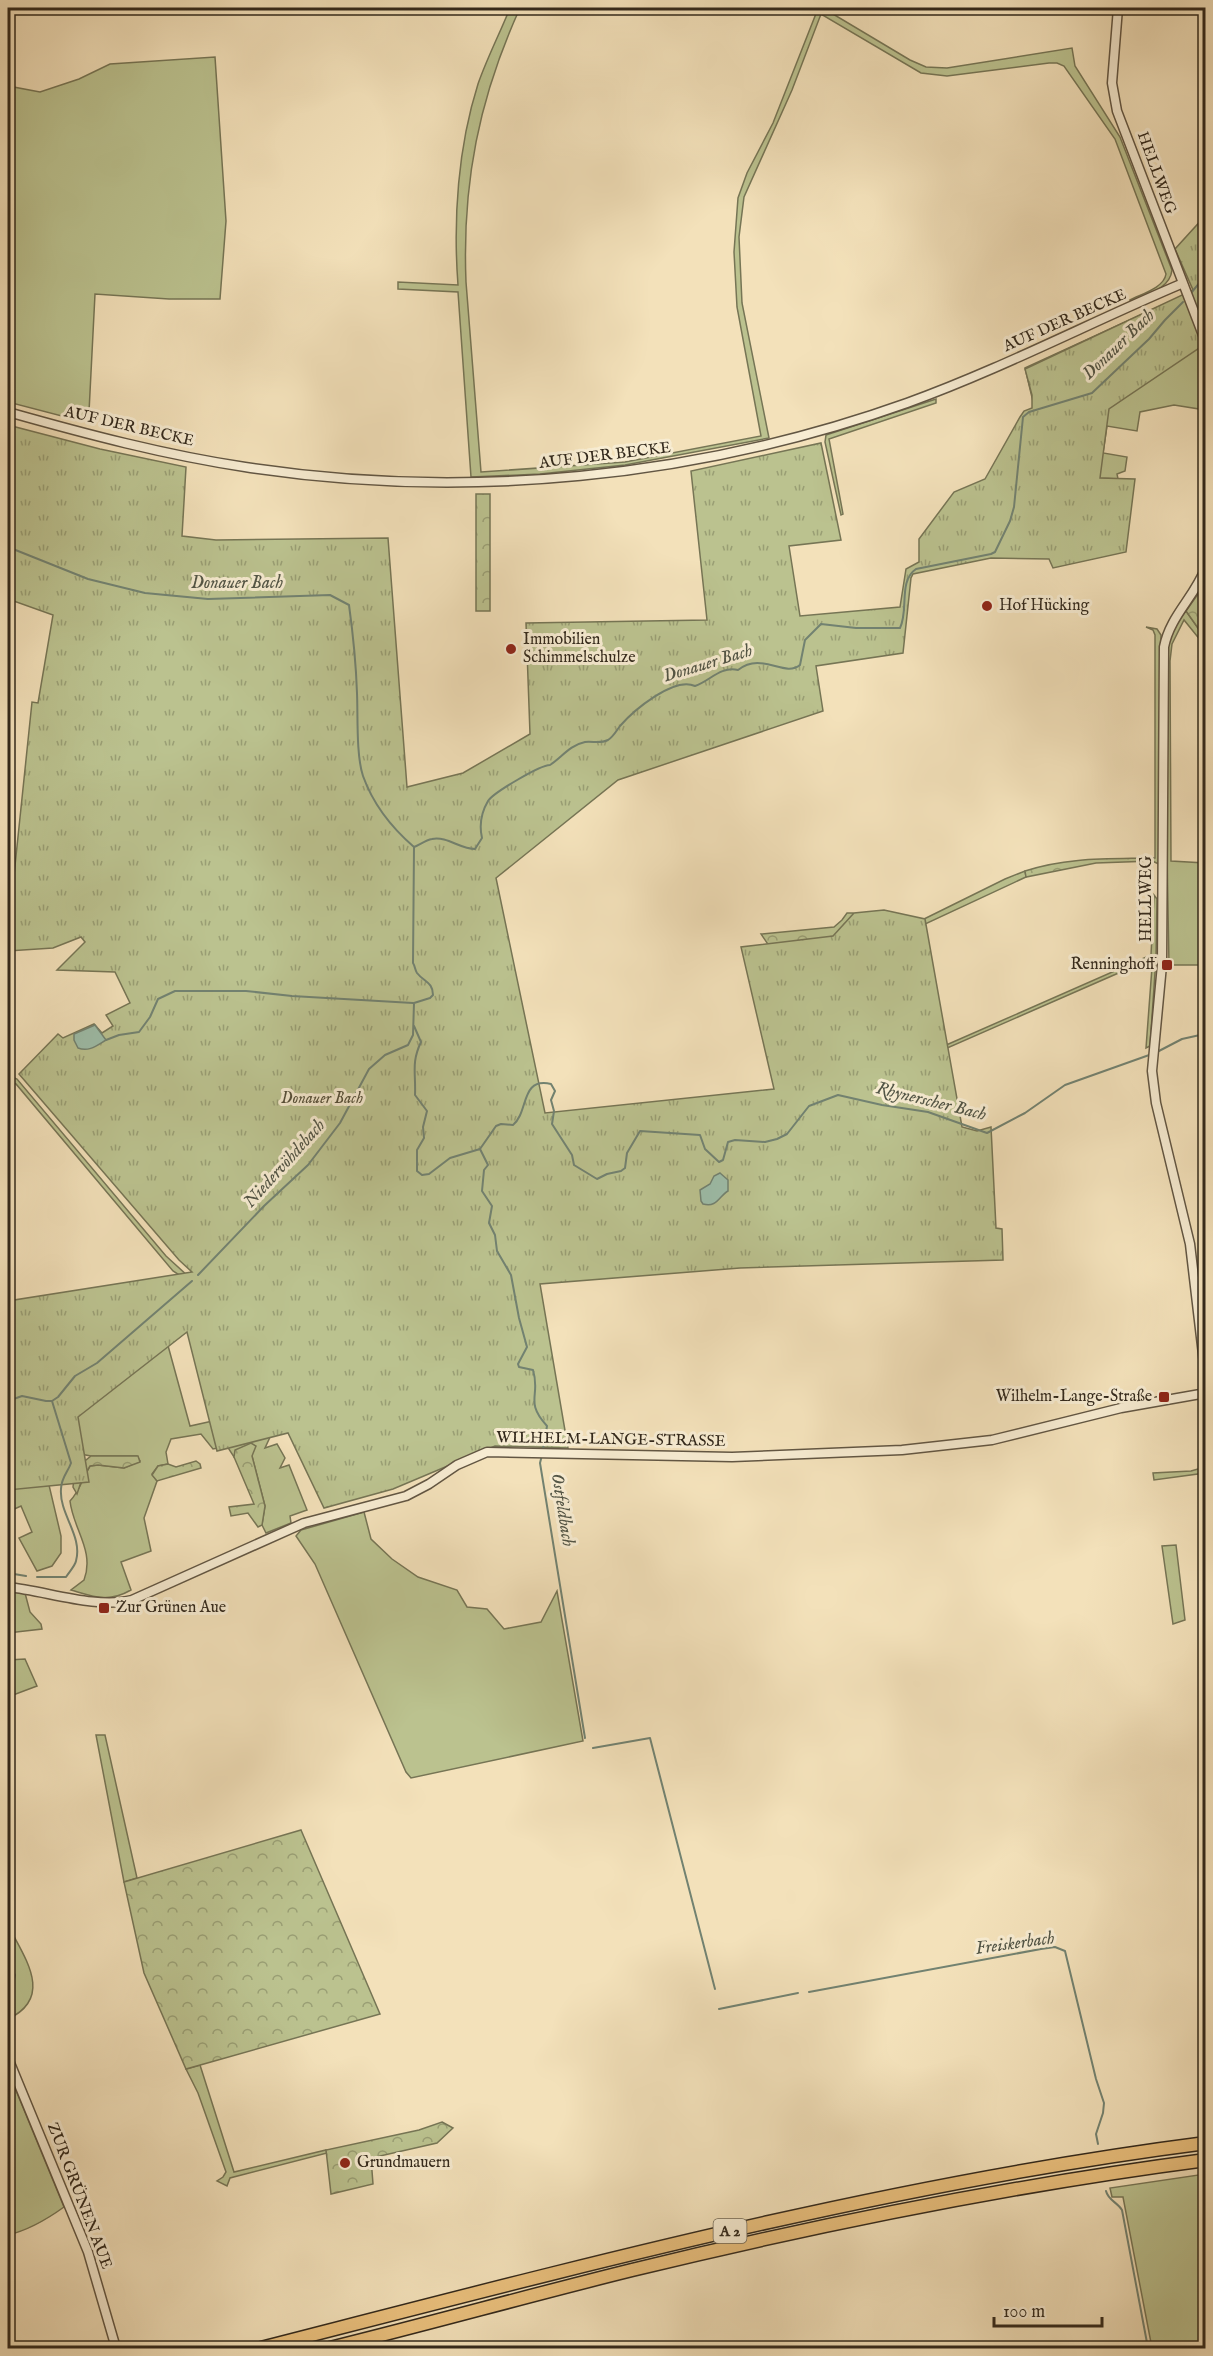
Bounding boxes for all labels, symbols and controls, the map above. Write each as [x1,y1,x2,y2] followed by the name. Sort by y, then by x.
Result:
[1132,129,1180,217] street label: HELLWEG
[1000,285,1130,357] street label: AUF DER BECKE
[1078,304,1160,385] water label: Donauer Bach
[61,402,196,452] street label: AUF DER BECKE
[537,438,672,474] street label: AUF DER BECKE
[191,572,283,595] water label: Donauer Bach
[999,596,1089,616] place label: Hof Hücking
[980,599,994,613] marker: Hof Hücking
[523,630,636,668] place label: Immobilien Schimmelschulze
[661,639,756,688] water label: Donauer Bach
[504,642,518,656] marker: Immobilien Schimmelschulze
[1137,856,1157,942] street label: HELLWEG
[1070,955,1157,975] place label: Renninghoff
[1160,958,1174,972] marker: Renninghoff
[873,1077,989,1127] water label: Rhynerscher Bach
[281,1089,363,1109] park label: Donauer Bach
[239,1115,331,1213] water label: Niedervöhdebach
[996,1387,1152,1407] place label: Wilhelm-Lange-Straße
[1157,1390,1171,1404] marker: Wilhelm-Lange-Straße
[496,1428,726,1452] street label: WILHELM-LANGE-STRASSE
[545,1472,579,1549] water label: Ostfeldbach
[116,1598,226,1618] place label: Zur Grünen Aue
[97,1601,111,1615] marker: Zur Grünen Aue
[974,1927,1056,1961] water label: Freiskerbach
[42,2120,117,2272] street label: ZUR GRÜNEN AUE
[357,2153,451,2173] place label: Grundmauern
[338,2156,352,2170] marker: Grundmauern
[714,2219,746,2243] road number: A 2
[994,2290,1102,2328] scale bar
[1003,2301,1045,2324] text: 100 m

